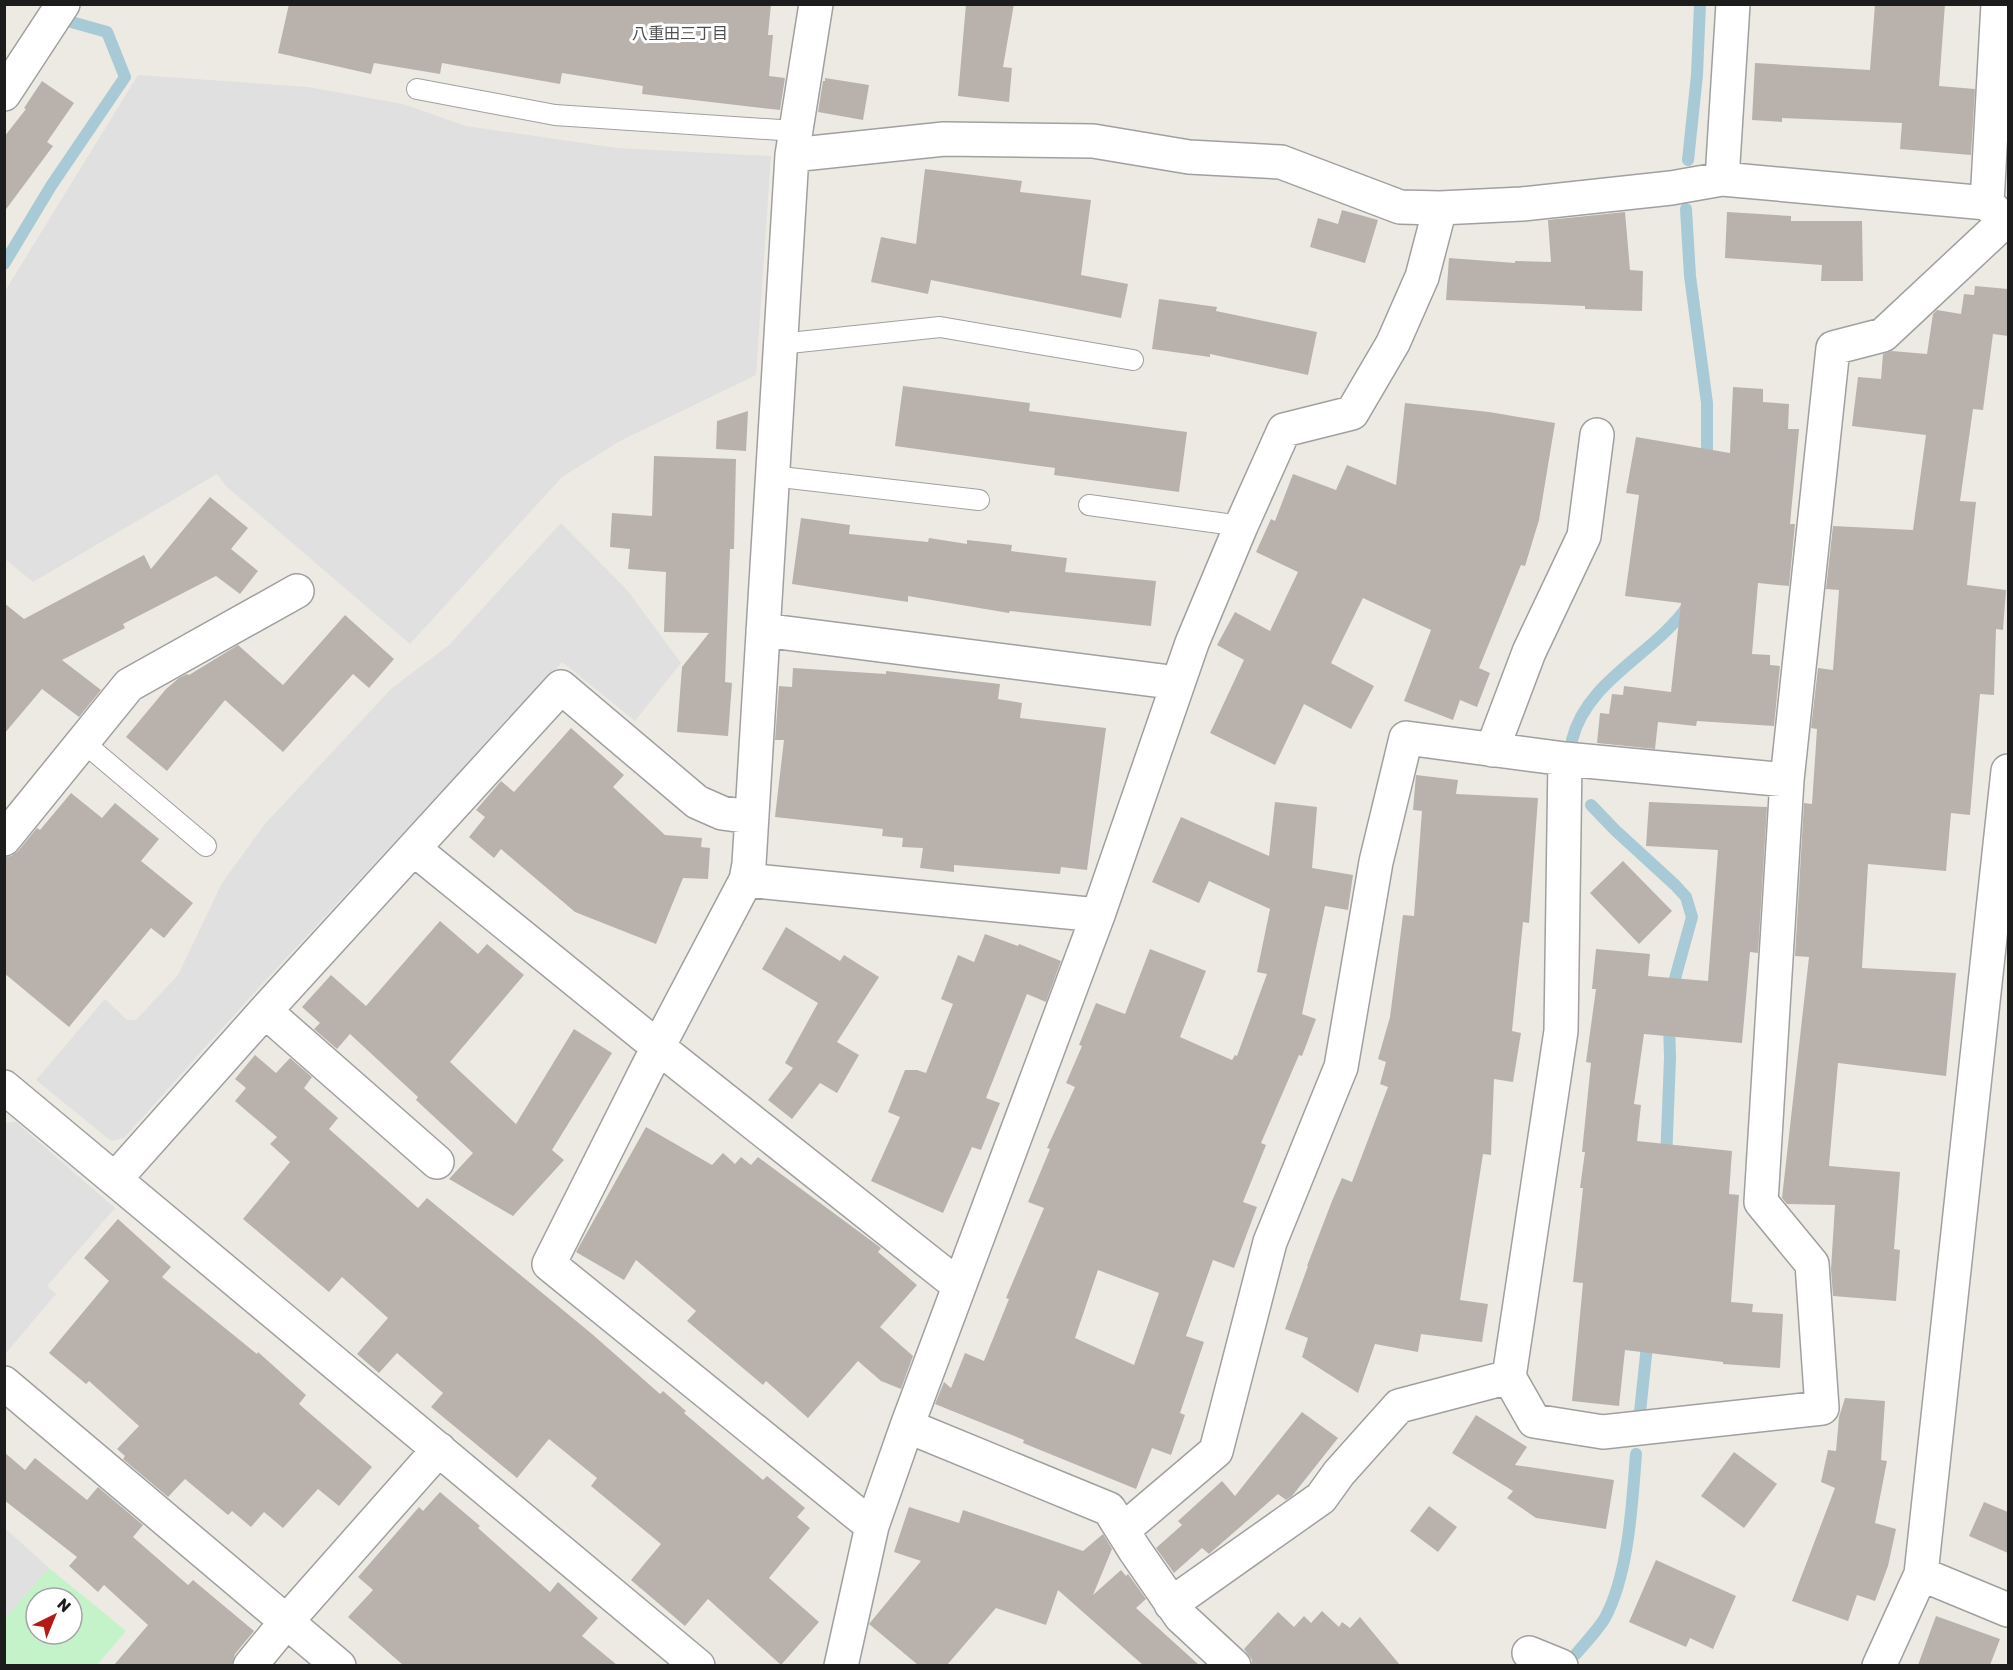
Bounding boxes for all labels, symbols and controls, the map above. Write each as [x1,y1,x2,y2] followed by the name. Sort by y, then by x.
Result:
[632,24,728,43] district label: 八重田三丁目
[24,1586,84,1646] north arrow
[53,1595,75,1616] text: N

